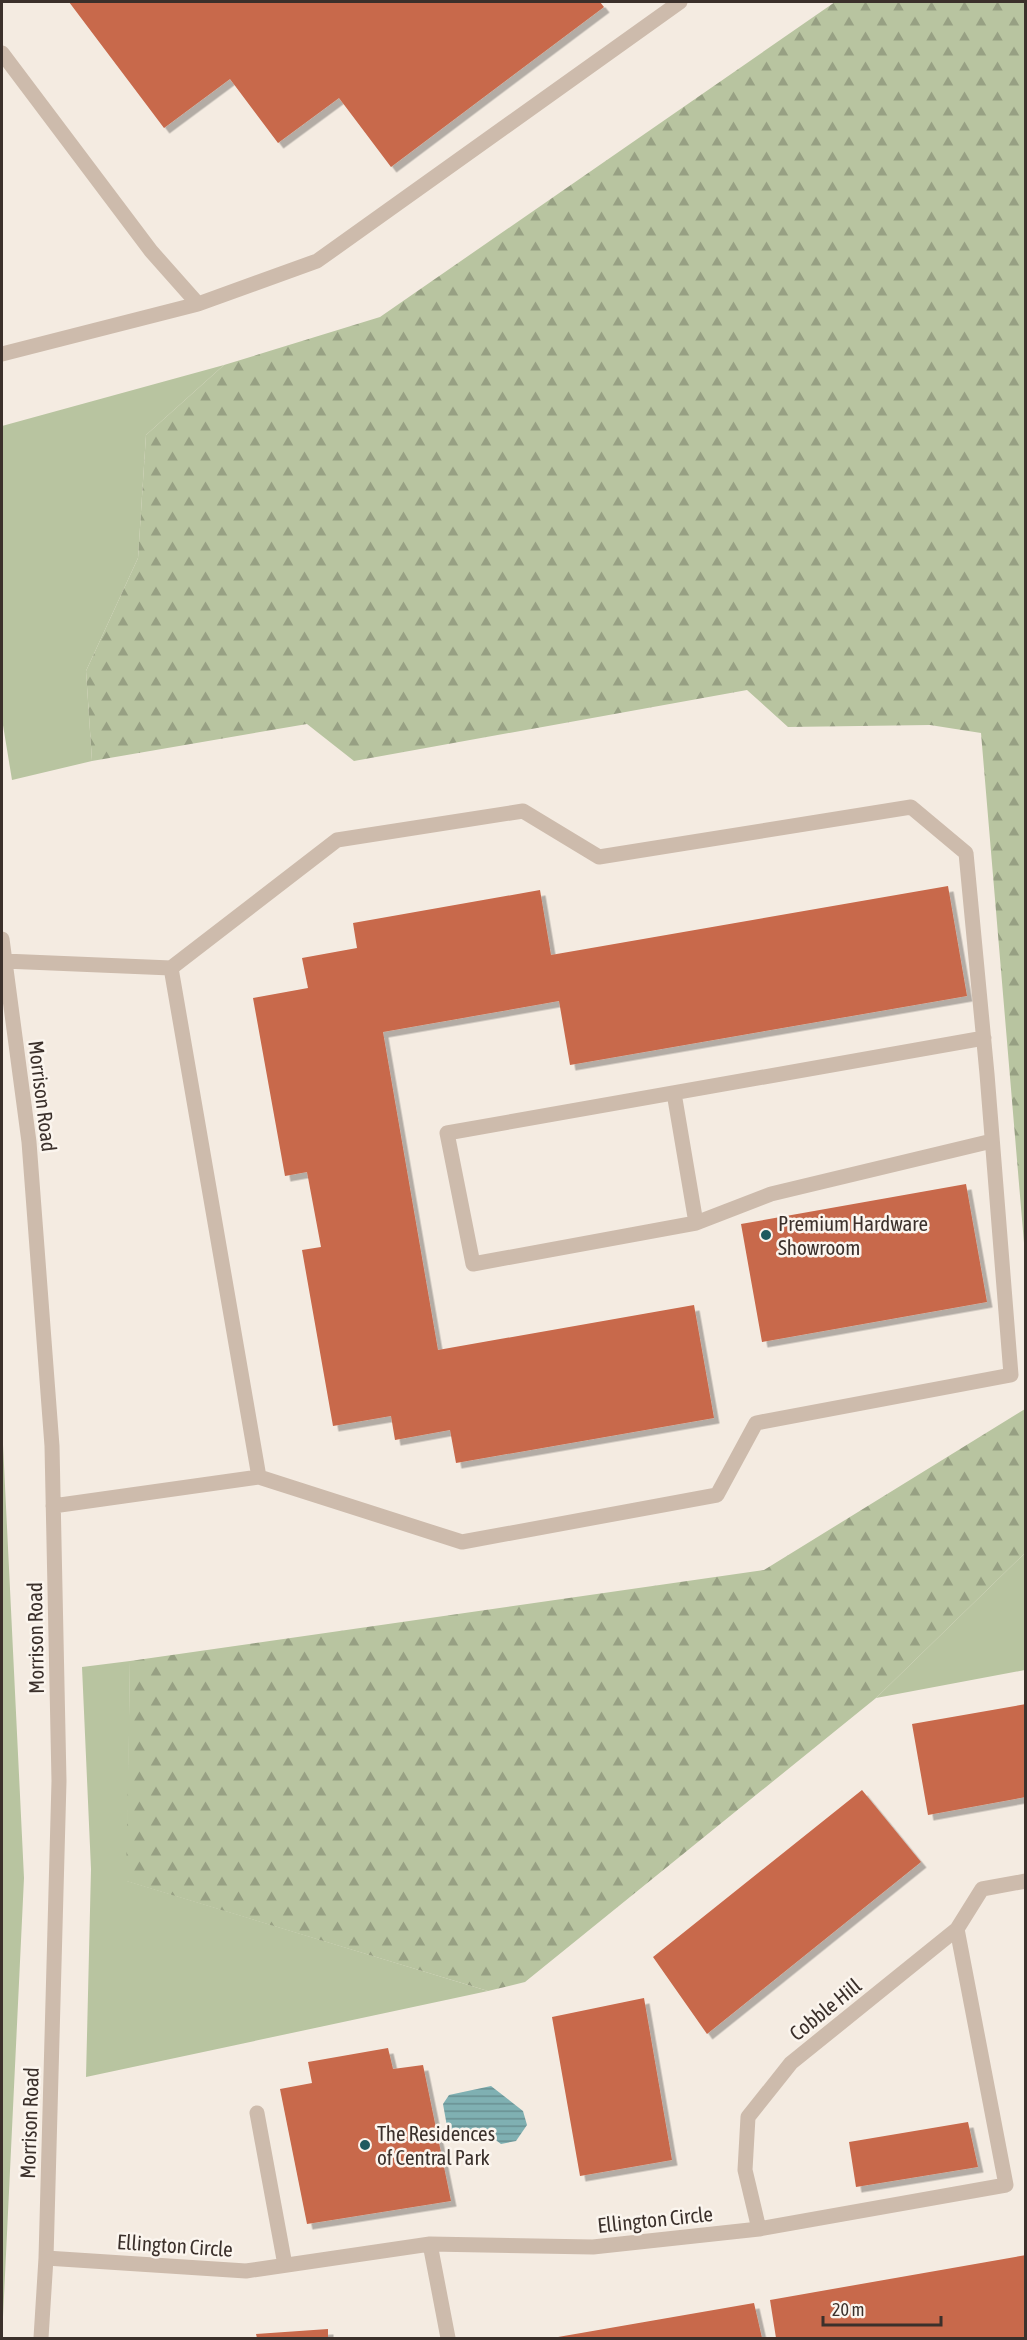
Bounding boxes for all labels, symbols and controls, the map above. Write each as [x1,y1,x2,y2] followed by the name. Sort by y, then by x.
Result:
[24,1039,62,1153] street label: Morrison Road
[778,1211,928,1259] place label: Premium Hardware Showroom
[759,1228,773,1242] marker: Premium Hardware Showroom
[22,1582,48,1694] street label: Morrison Road
[784,1973,866,2045] street label: Cobble Hill
[15,2067,43,2179] street label: Morrison Road
[377,2121,495,2169] place label: The Residences of Central Park
[358,2138,372,2152] marker: The Residences of Central Park
[596,2201,714,2237] street label: Ellington Circle
[116,2229,234,2261] street label: Ellington Circle
[823,2289,942,2327] scale bar
[832,2299,864,2320] text: 20 m

